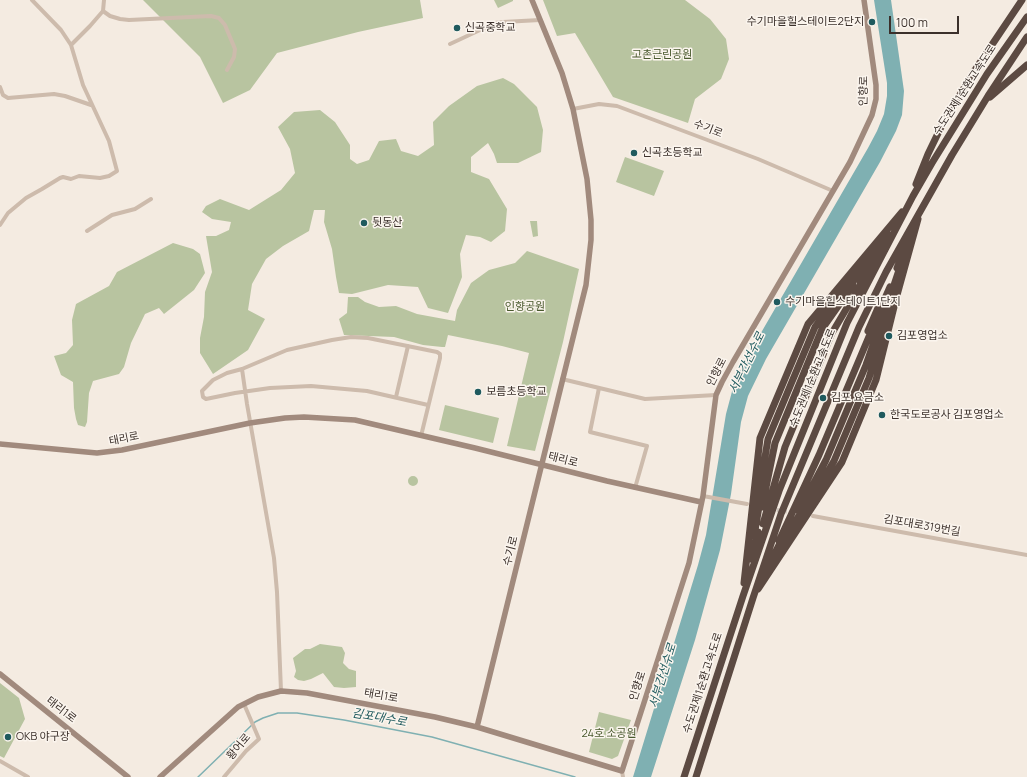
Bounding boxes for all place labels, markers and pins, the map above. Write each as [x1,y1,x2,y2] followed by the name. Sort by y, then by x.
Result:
[746,15,864,29] place label: 수기마을힐스테이트2단지
[867,17,877,27] marker: 수기마을힐스테이트2단지
[465,21,516,35] place label: 신곡중학교
[452,23,462,33] marker: 신곡중학교
[642,146,703,160] place label: 신곡초등학교
[629,148,639,158] marker: 신곡초등학교
[372,216,402,230] place label: 뒷동산
[359,218,369,228] marker: 뒷동산
[785,295,901,309] place label: 수기마을힐스테이트1단지
[772,297,782,307] marker: 수기마을힐스테이트1단지
[897,329,948,343] place label: 김포영업소
[884,331,894,341] marker: 김포영업소
[486,385,547,399] place label: 보름초등학교
[473,387,483,397] marker: 보름초등학교
[831,391,884,405] place label: 김포 요금소
[818,393,828,403] marker: 김포 요금소
[890,408,1004,422] place label: 한국도로공사 김포영업소
[877,410,887,420] marker: 한국도로공사 김포영업소
[16,730,70,744] place label: OKB 야구장
[3,732,13,742] marker: OKB 야구장

